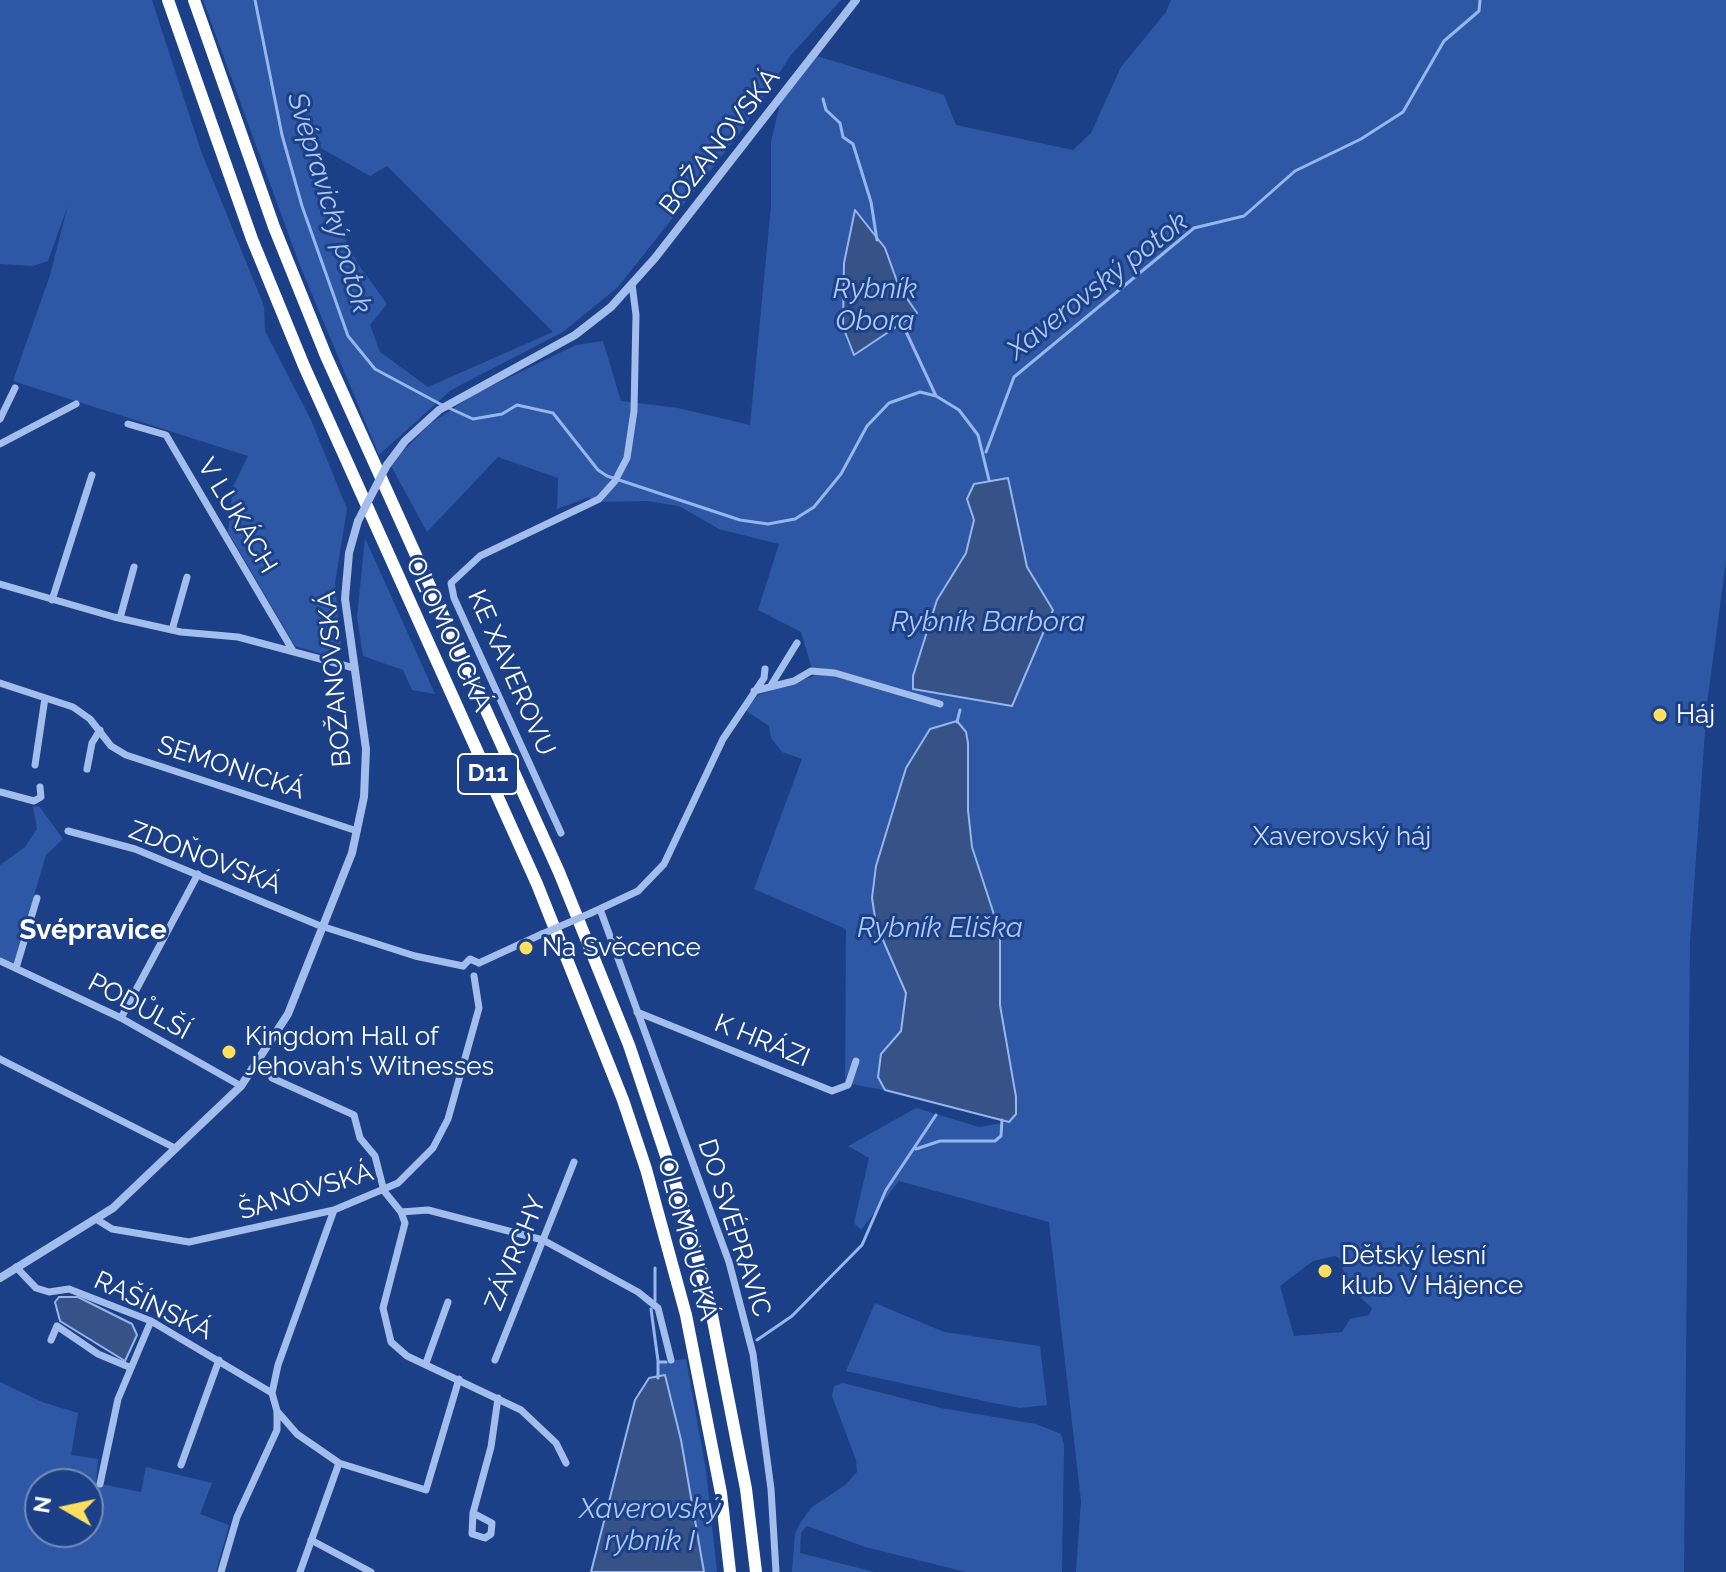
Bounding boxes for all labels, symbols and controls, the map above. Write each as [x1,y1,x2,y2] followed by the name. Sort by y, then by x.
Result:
[653,63,787,221] street label: BOŽANOVSKÁ
[279,89,379,317] water label: Svépravický potok
[1001,205,1195,367] water label: Xaverovský potok
[833,273,917,339] water label: Rybník Obora
[190,453,284,579] street label: V LUKÁCH
[398,551,498,717] street label: OLOMOUCKÁ
[461,585,561,761] street label: KE XAVEROVU
[312,590,358,768] street label: BOŽANOVSKÁ
[891,606,1085,640] water label: Rybník Barbora
[1676,699,1715,731] place label: Háj
[1651,706,1669,724] marker: Háj
[154,730,308,806] street label: SEMONICKÁ
[458,754,518,794] road number: D11
[124,815,286,901] street label: ZDOŇOVSKÁ
[1253,821,1431,853] park label: Xaverovský háj
[857,912,1023,946] water label: Rybník Eliška
[19,914,167,948] district label: Svépravice
[542,932,701,964] place label: Na Svěcence
[517,939,535,957] marker: Na Svěcence
[83,967,195,1047] street label: PODŮLŠÍ
[710,1008,814,1074] street label: K HRÁZI
[245,1021,494,1082] place label: Kingdom Hall of Jehovah's Witnesses
[220,1043,238,1061] marker: Kingdom Hall of Jehovah's Witnesses
[691,1135,777,1321] street label: DO SVÉPRAVIC
[650,1154,724,1324] street label: OLOMOUCKÁ
[235,1157,377,1227] street label: ŠANOVSKÁ
[479,1191,553,1315] street label: ZÁVRCHY
[1341,1240,1523,1302] place label: Dětský lesní klub V Hájence
[1316,1262,1334,1280] marker: Dětský lesní klub V Hájence
[89,1265,217,1347] street label: RAŠÍNSKÁ
[24,1468,104,1548] north arrow
[580,1493,720,1559] water label: Xaverovský rybník I
[28,1494,56,1515] text: N

